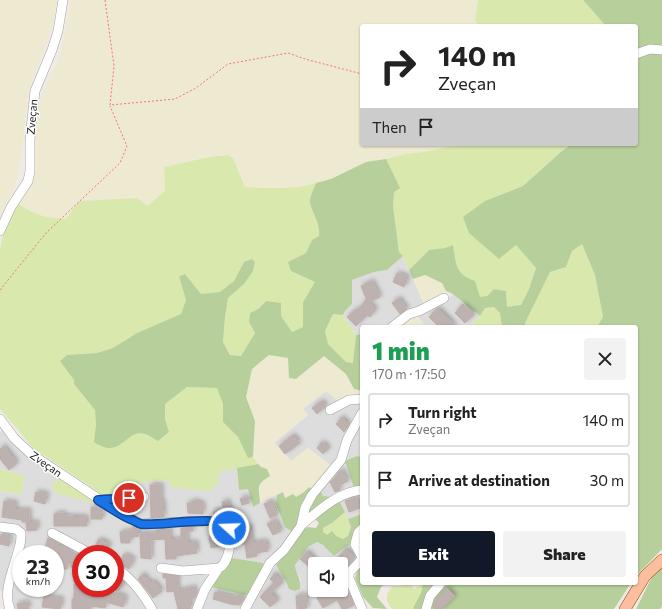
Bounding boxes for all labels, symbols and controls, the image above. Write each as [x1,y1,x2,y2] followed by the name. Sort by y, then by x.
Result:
[438,38,516,72] text: 140 m
[372,40,424,92] icon: right
[438,72,496,94] text: Zveçan
[23,99,40,135] street label: Zveçan
[415,116,437,138] icon: arrive
[372,118,407,136] text: Then
[372,336,430,365] text: 1 min
[584,338,626,380] button: close
[372,366,446,382] text: 170 m · 17:50
[408,403,477,421] text: Turn right
[374,409,396,431] icon: right
[583,411,624,429] text: 140 m
[408,421,450,437] text: Zveçan
[28,448,65,479] street label: Zveçan
[374,469,396,491] icon: arrive
[408,471,550,489] text: Arrive at destination
[590,471,624,489] text: 30 m
[112,481,146,515] pin
[118,487,140,509] icon: arrive
[208,507,250,549] position arrow
[372,531,495,577] button: Exit
[503,531,626,577] button: Share
[72,545,124,597] speed limit sign: 30
[26,554,50,578] text: 23
[308,557,348,597] map controls
[308,557,348,597] button: sound
[26,575,50,587] text: km/h

